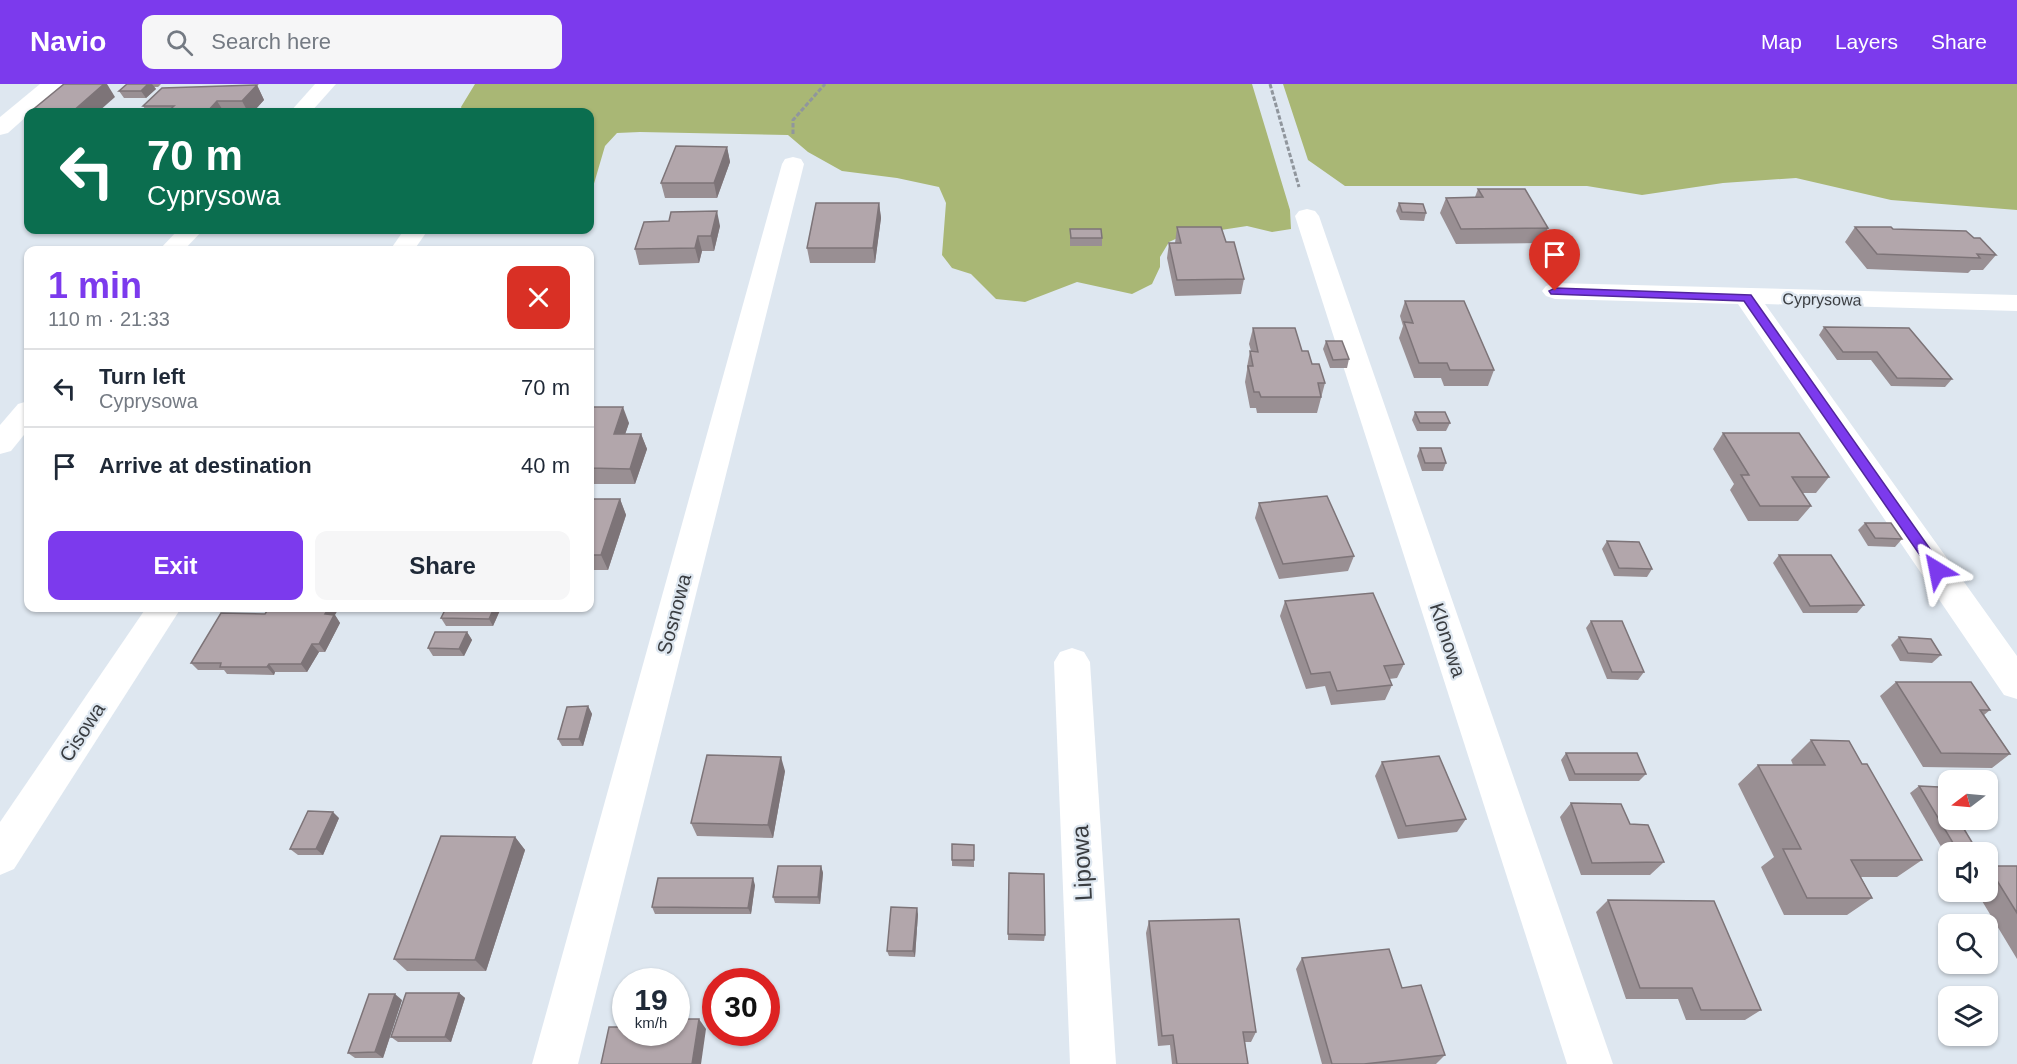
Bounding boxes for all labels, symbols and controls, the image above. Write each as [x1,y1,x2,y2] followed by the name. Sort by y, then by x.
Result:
[142,15,562,69] search box
[30,26,106,57] text: Navio
[163,26,196,59] icon: search
[211,29,331,54] text: Search here
[1761,30,1802,53] text: Map
[1835,30,1898,53] text: Layers
[1931,30,1987,53] text: Share
[48,132,126,210] icon: left
[147,132,243,179] text: 70 m
[147,181,281,211] text: Cyprysowa
[1529,229,1580,291] pin
[1538,238,1571,271] icon: arrive
[48,265,142,306] text: 1 min
[507,266,570,329] button: close
[1782,290,1862,309] street label: Cyprysowa
[48,308,170,330] text: 110 m · 21:33
[99,364,185,389] text: Turn left
[48,372,81,405] icon: left
[521,375,570,400] text: 70 m
[99,390,198,412] text: Cyprysowa
[48,450,81,483] icon: arrive
[99,453,312,478] text: Arrive at destination
[521,453,570,478] text: 40 m
[48,531,303,600] button: Exit
[315,531,570,600] button: Share
[1905,538,1969,602] position arrow
[653,571,695,657] street label: Sosnowa
[1426,600,1471,681] street label: Klonowa
[55,698,110,765] street label: Cisowa
[1938,770,1998,830] north arrow
[1938,770,1998,1046] map controls
[1066,824,1097,902] street label: Lipowa
[1938,842,1998,902] button: sound
[1938,914,1998,974] button: search
[702,968,780,1046] speed limit sign: 30
[634,983,668,1016] text: 19
[1938,986,1998,1046] button: layers
[635,1014,667,1031] text: km/h

